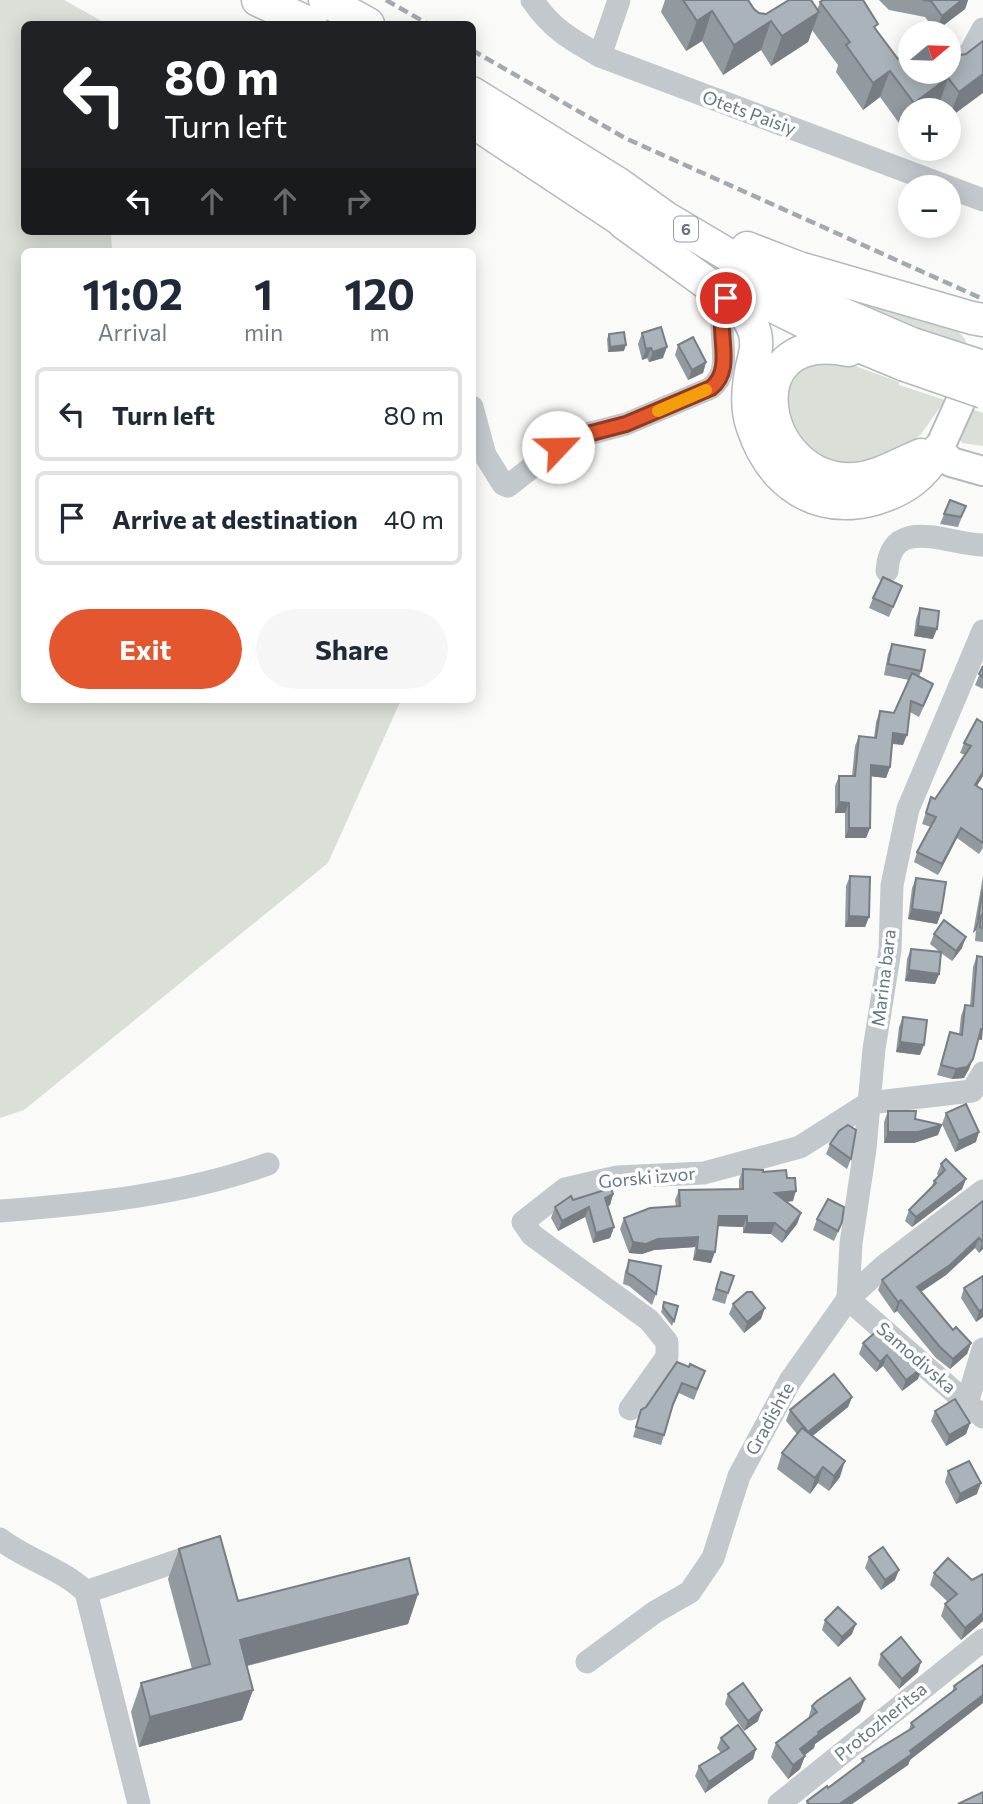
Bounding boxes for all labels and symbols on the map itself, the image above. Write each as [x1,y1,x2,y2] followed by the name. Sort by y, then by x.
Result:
[898,21,961,84] north arrow
[700,85,799,139] street label: Otets Paisiy
[674,216,698,242] road number: 6
[696,268,756,328] pin
[521,410,595,484] position arrow
[866,928,900,1028] street label: Marina bara
[597,1162,696,1192] street label: Gorski izvor
[872,1317,961,1398] street label: Samodivska
[740,1378,798,1459] street label: Gradishte
[830,1677,931,1765] street label: Protozheritsa

